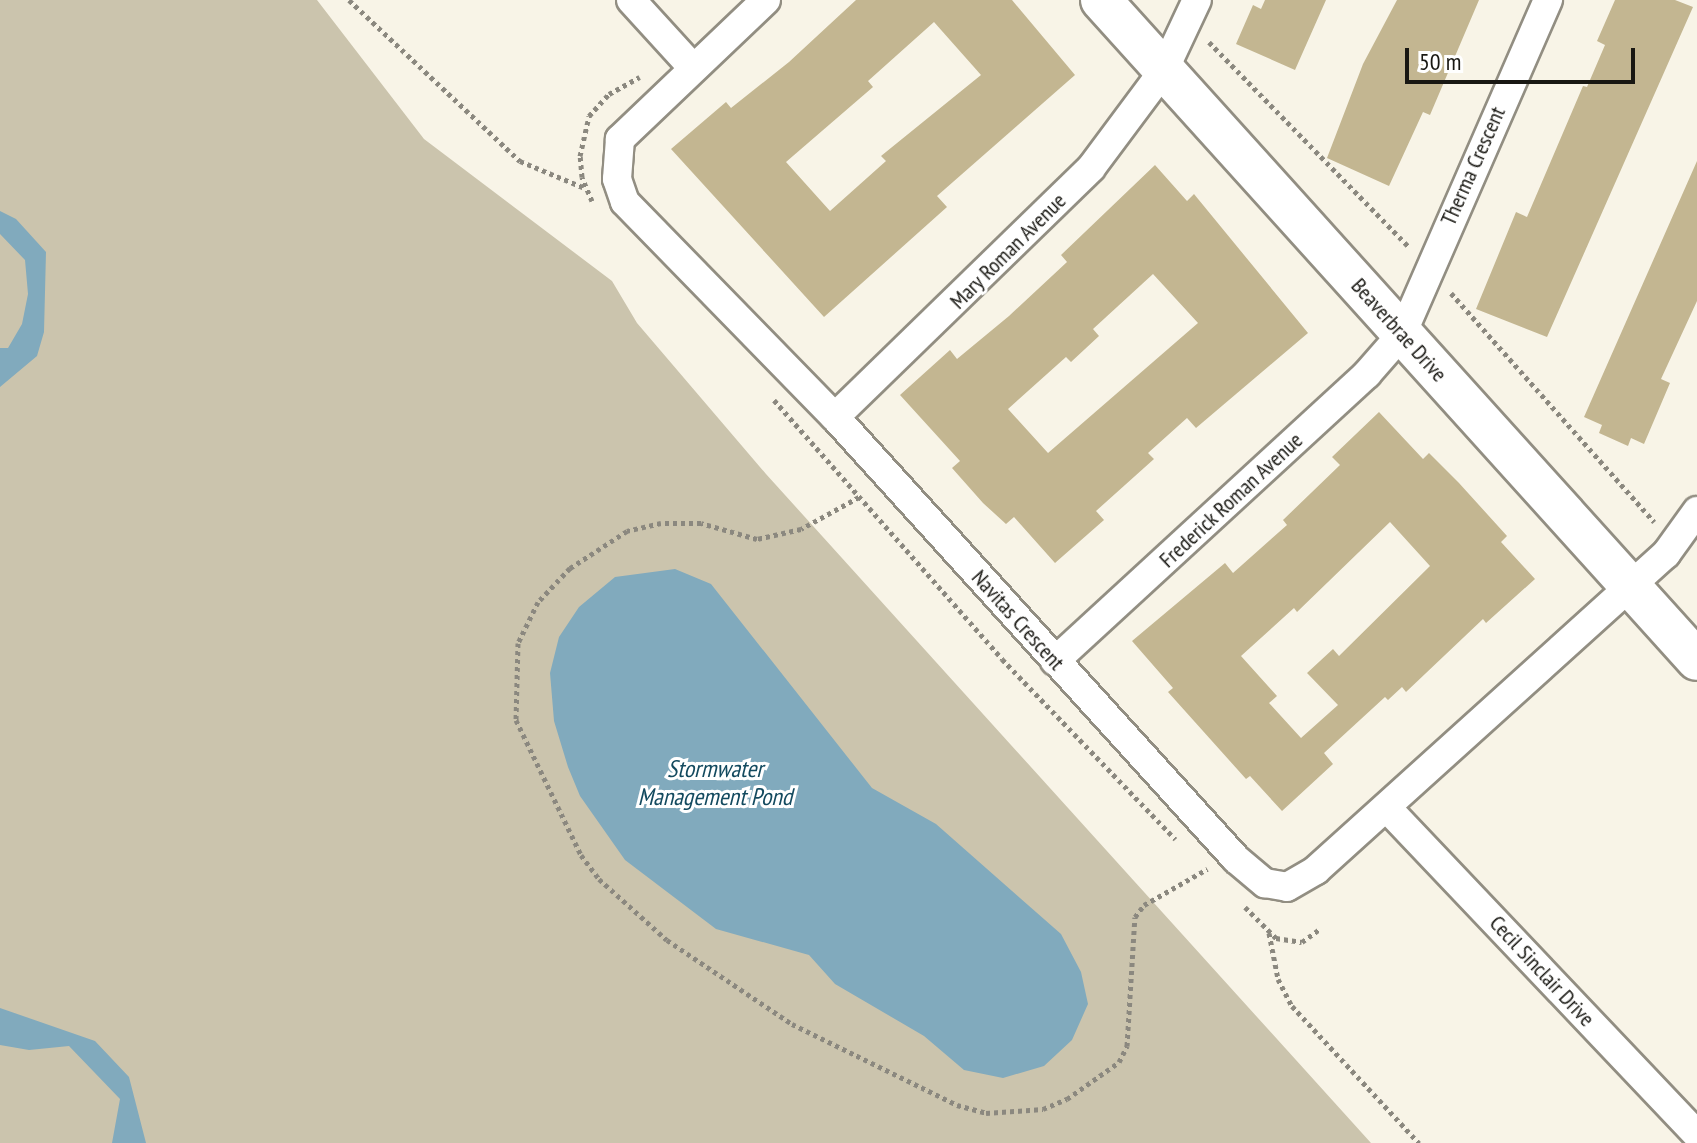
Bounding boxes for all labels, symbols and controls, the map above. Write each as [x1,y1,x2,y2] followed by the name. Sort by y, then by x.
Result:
[1409,32,1639,82] scale bar
[1419,46,1461,77] text: 50 m
[1435,103,1511,229] street label: Therma Crescent
[944,187,1072,315] street label: Mary Roman Avenue
[1346,273,1452,387] street label: Beaverbrae Drive
[1154,427,1308,573] street label: Frederick Roman Avenue
[966,565,1070,675] street label: Navitas Crescent
[638,755,792,811] water label: Stormwater Management Pond
[1484,910,1600,1032] street label: Cecil Sinclair Drive

